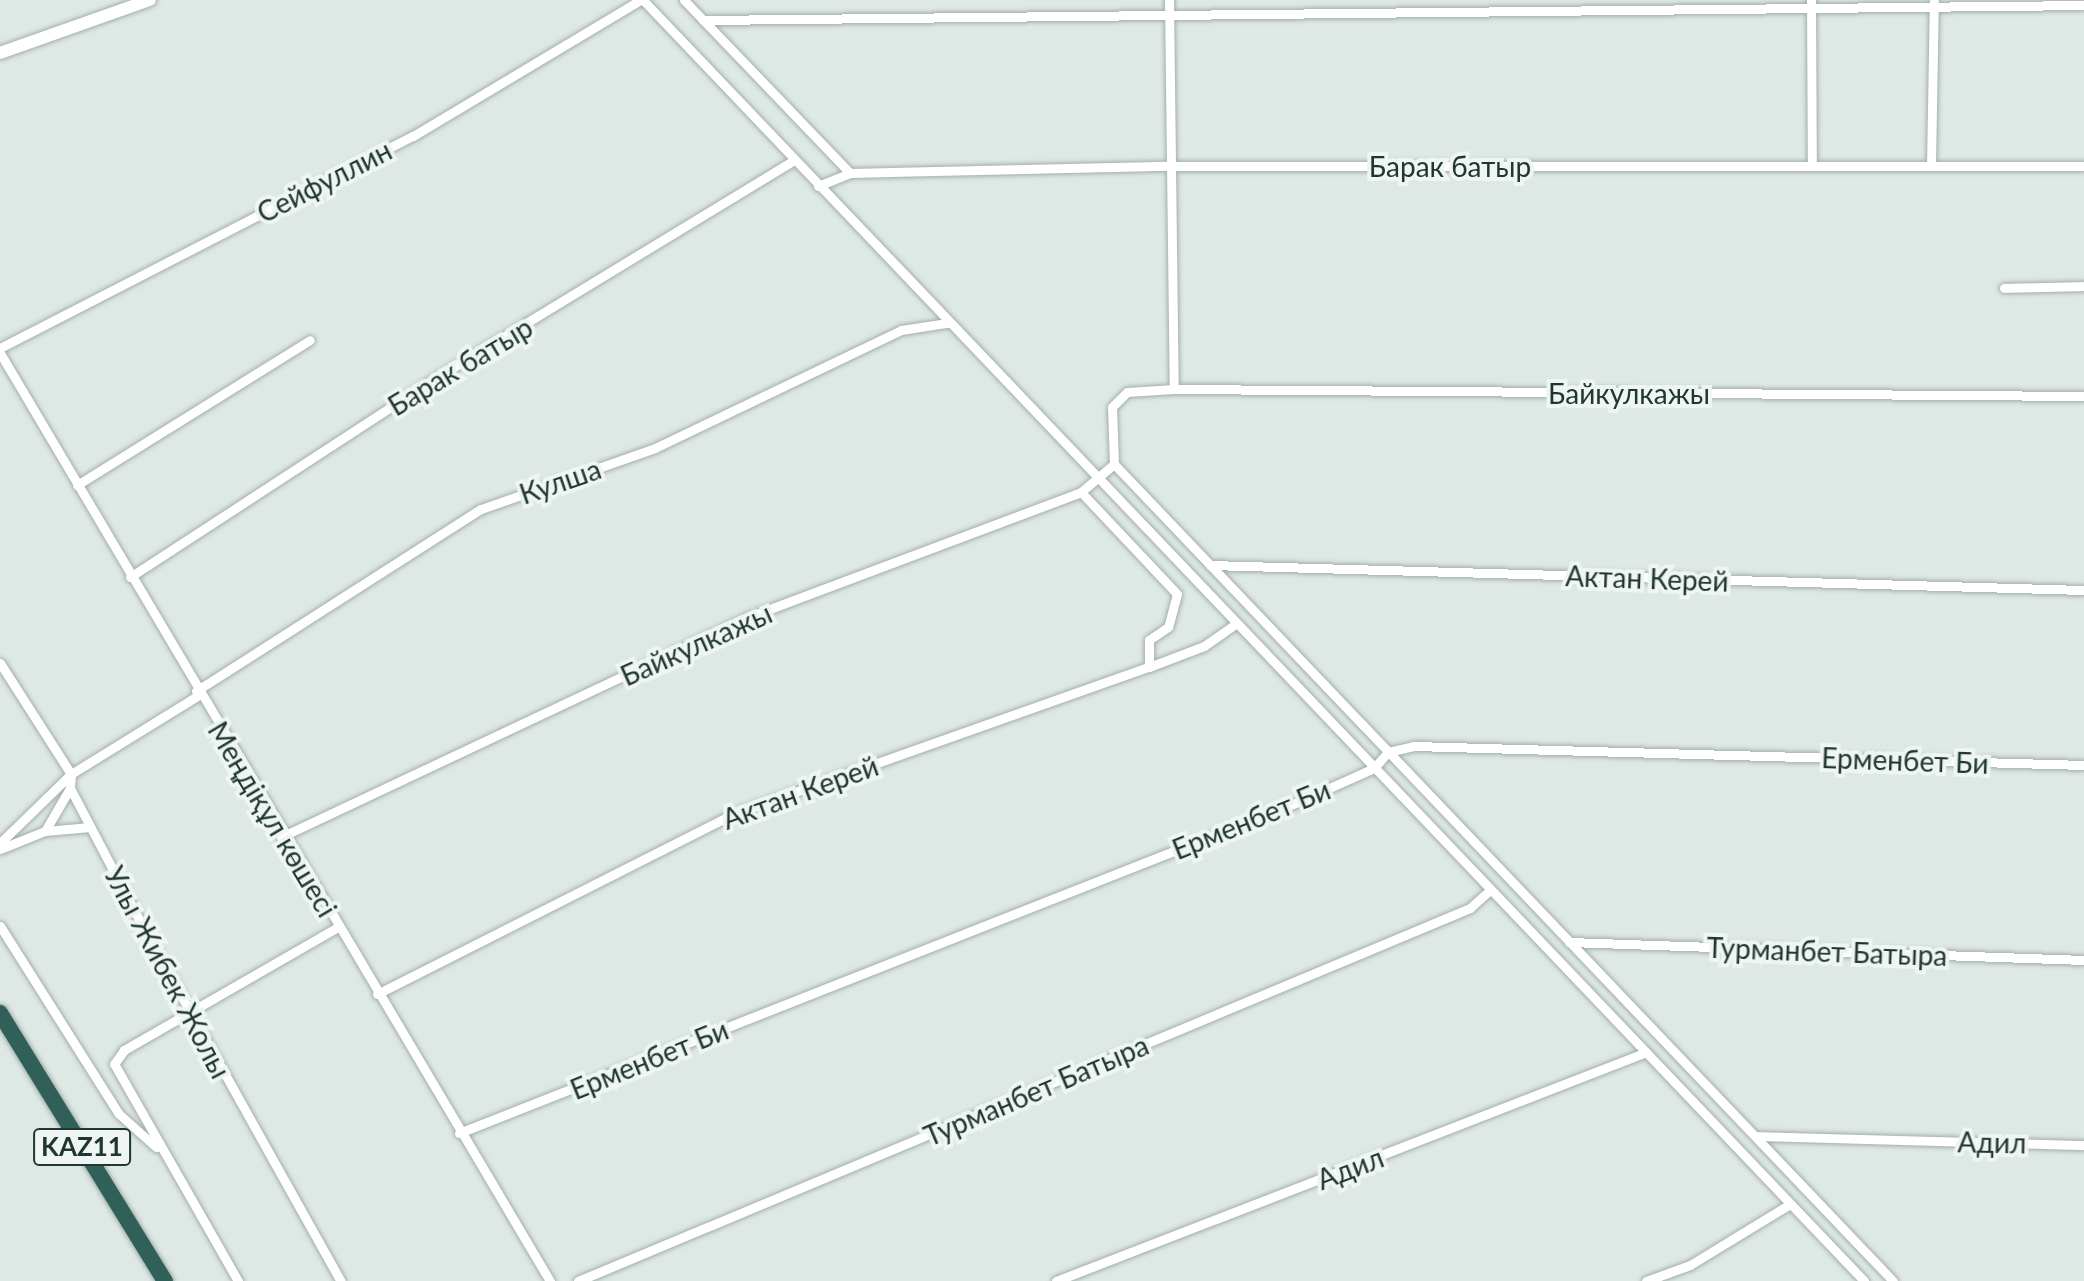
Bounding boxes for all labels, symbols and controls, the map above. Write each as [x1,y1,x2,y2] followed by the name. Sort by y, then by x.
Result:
[251,133,397,229] street label: Сейфуллин
[1369,149,1531,183] street label: Барак батыр
[382,310,538,422] street label: Барак батыр
[1548,376,1710,410] street label: Байкулкажы
[515,451,605,511] street label: Кулша
[1565,558,1729,598] street label: Актан Керей
[615,596,777,692] street label: Байкулкажы
[202,715,344,923] street label: Меңдіқұл көшесі
[1821,740,1989,780] street label: Ерменбет Би
[718,748,882,836] street label: Актан Керей
[1167,772,1335,866] street label: Ерменбет Би
[98,860,238,1084] street label: Улы Жибек Жолы
[1706,930,1948,972] street label: Турманбет Батыра
[565,1012,733,1106] street label: Ерменбет Би
[919,1028,1153,1152] street label: Турманбет Батыра
[32,1125,132,1169] road number: KAZ11
[1957,1125,2027,1159] street label: Адил
[1312,1140,1388,1196] street label: Адил

